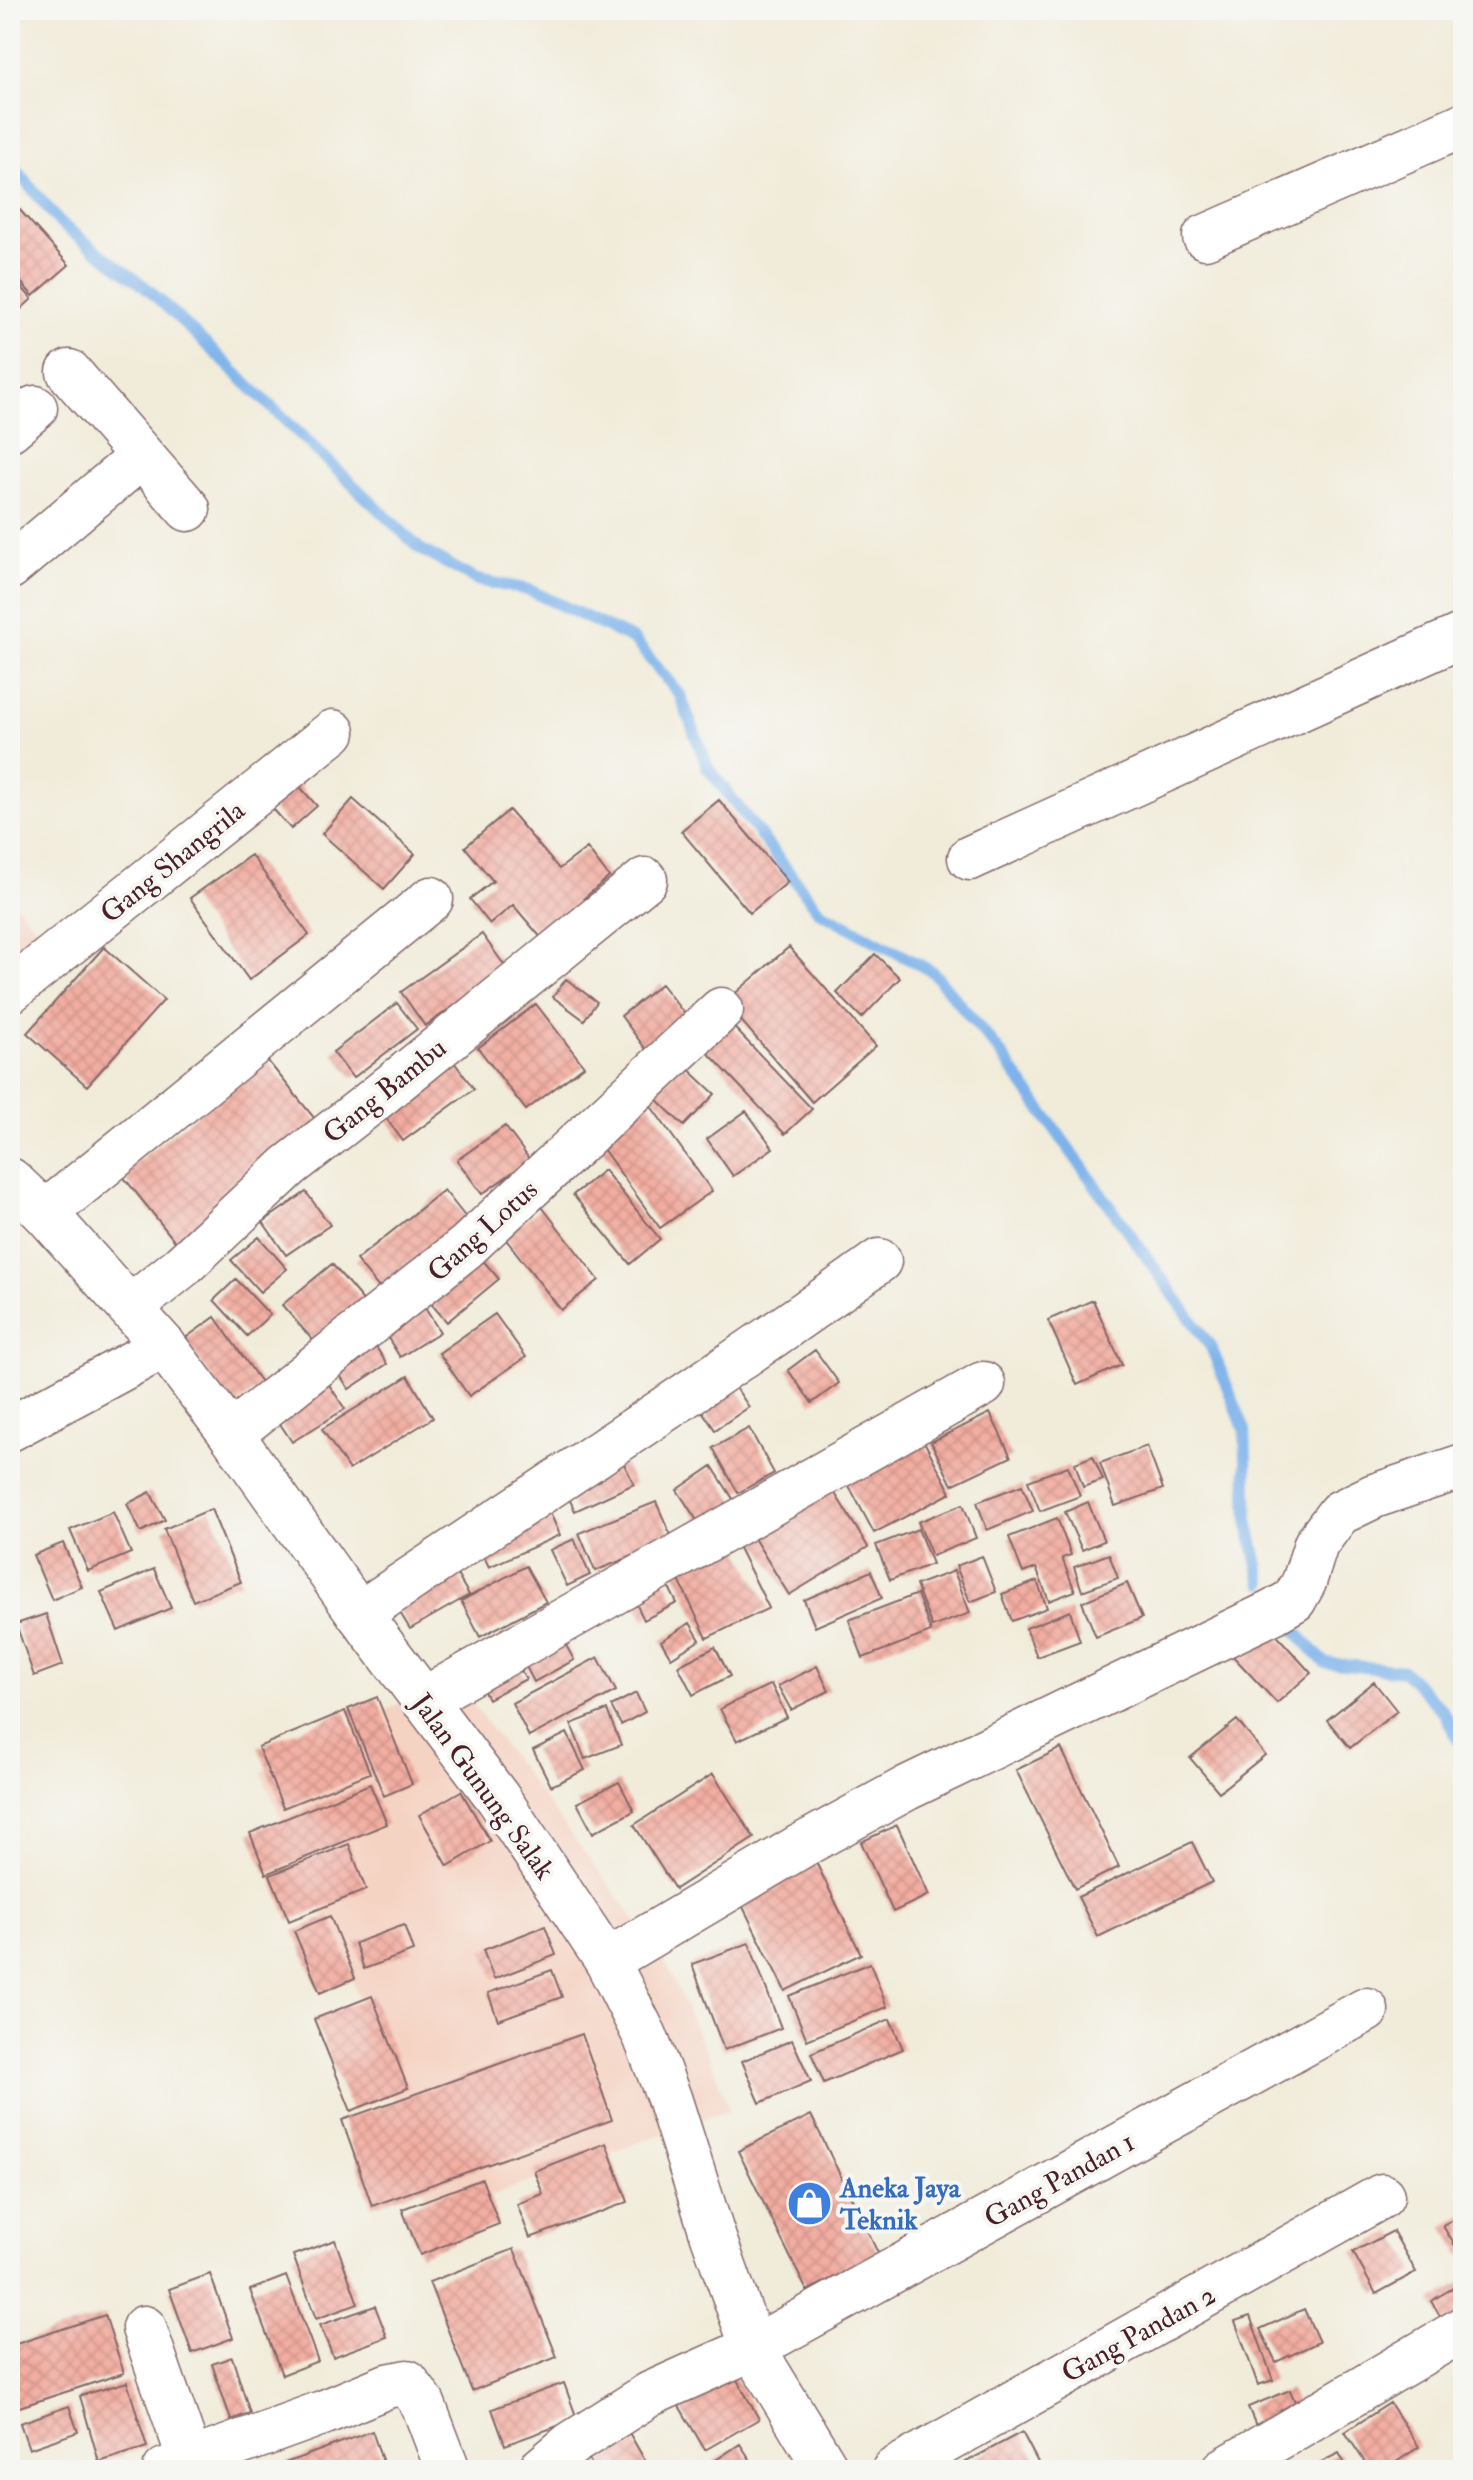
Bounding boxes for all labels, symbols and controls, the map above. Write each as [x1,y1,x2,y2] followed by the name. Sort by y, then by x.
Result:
[94,793,253,931] street label: Gang Shangrila
[316,1031,454,1152] street label: Gang Bambu
[421,1173,545,1290] street label: Gang Lotus
[403,1686,562,1887] street label: Jalan Gunung Salak
[978,2125,1141,2236] street label: Gang Pandan 1
[839,2171,962,2238] place label: Aneka Jaya Teknik
[785,2179,833,2227] shop icon: Aneka Jaya Teknik
[1056,2278,1222,2391] street label: Gang Pandan 2

